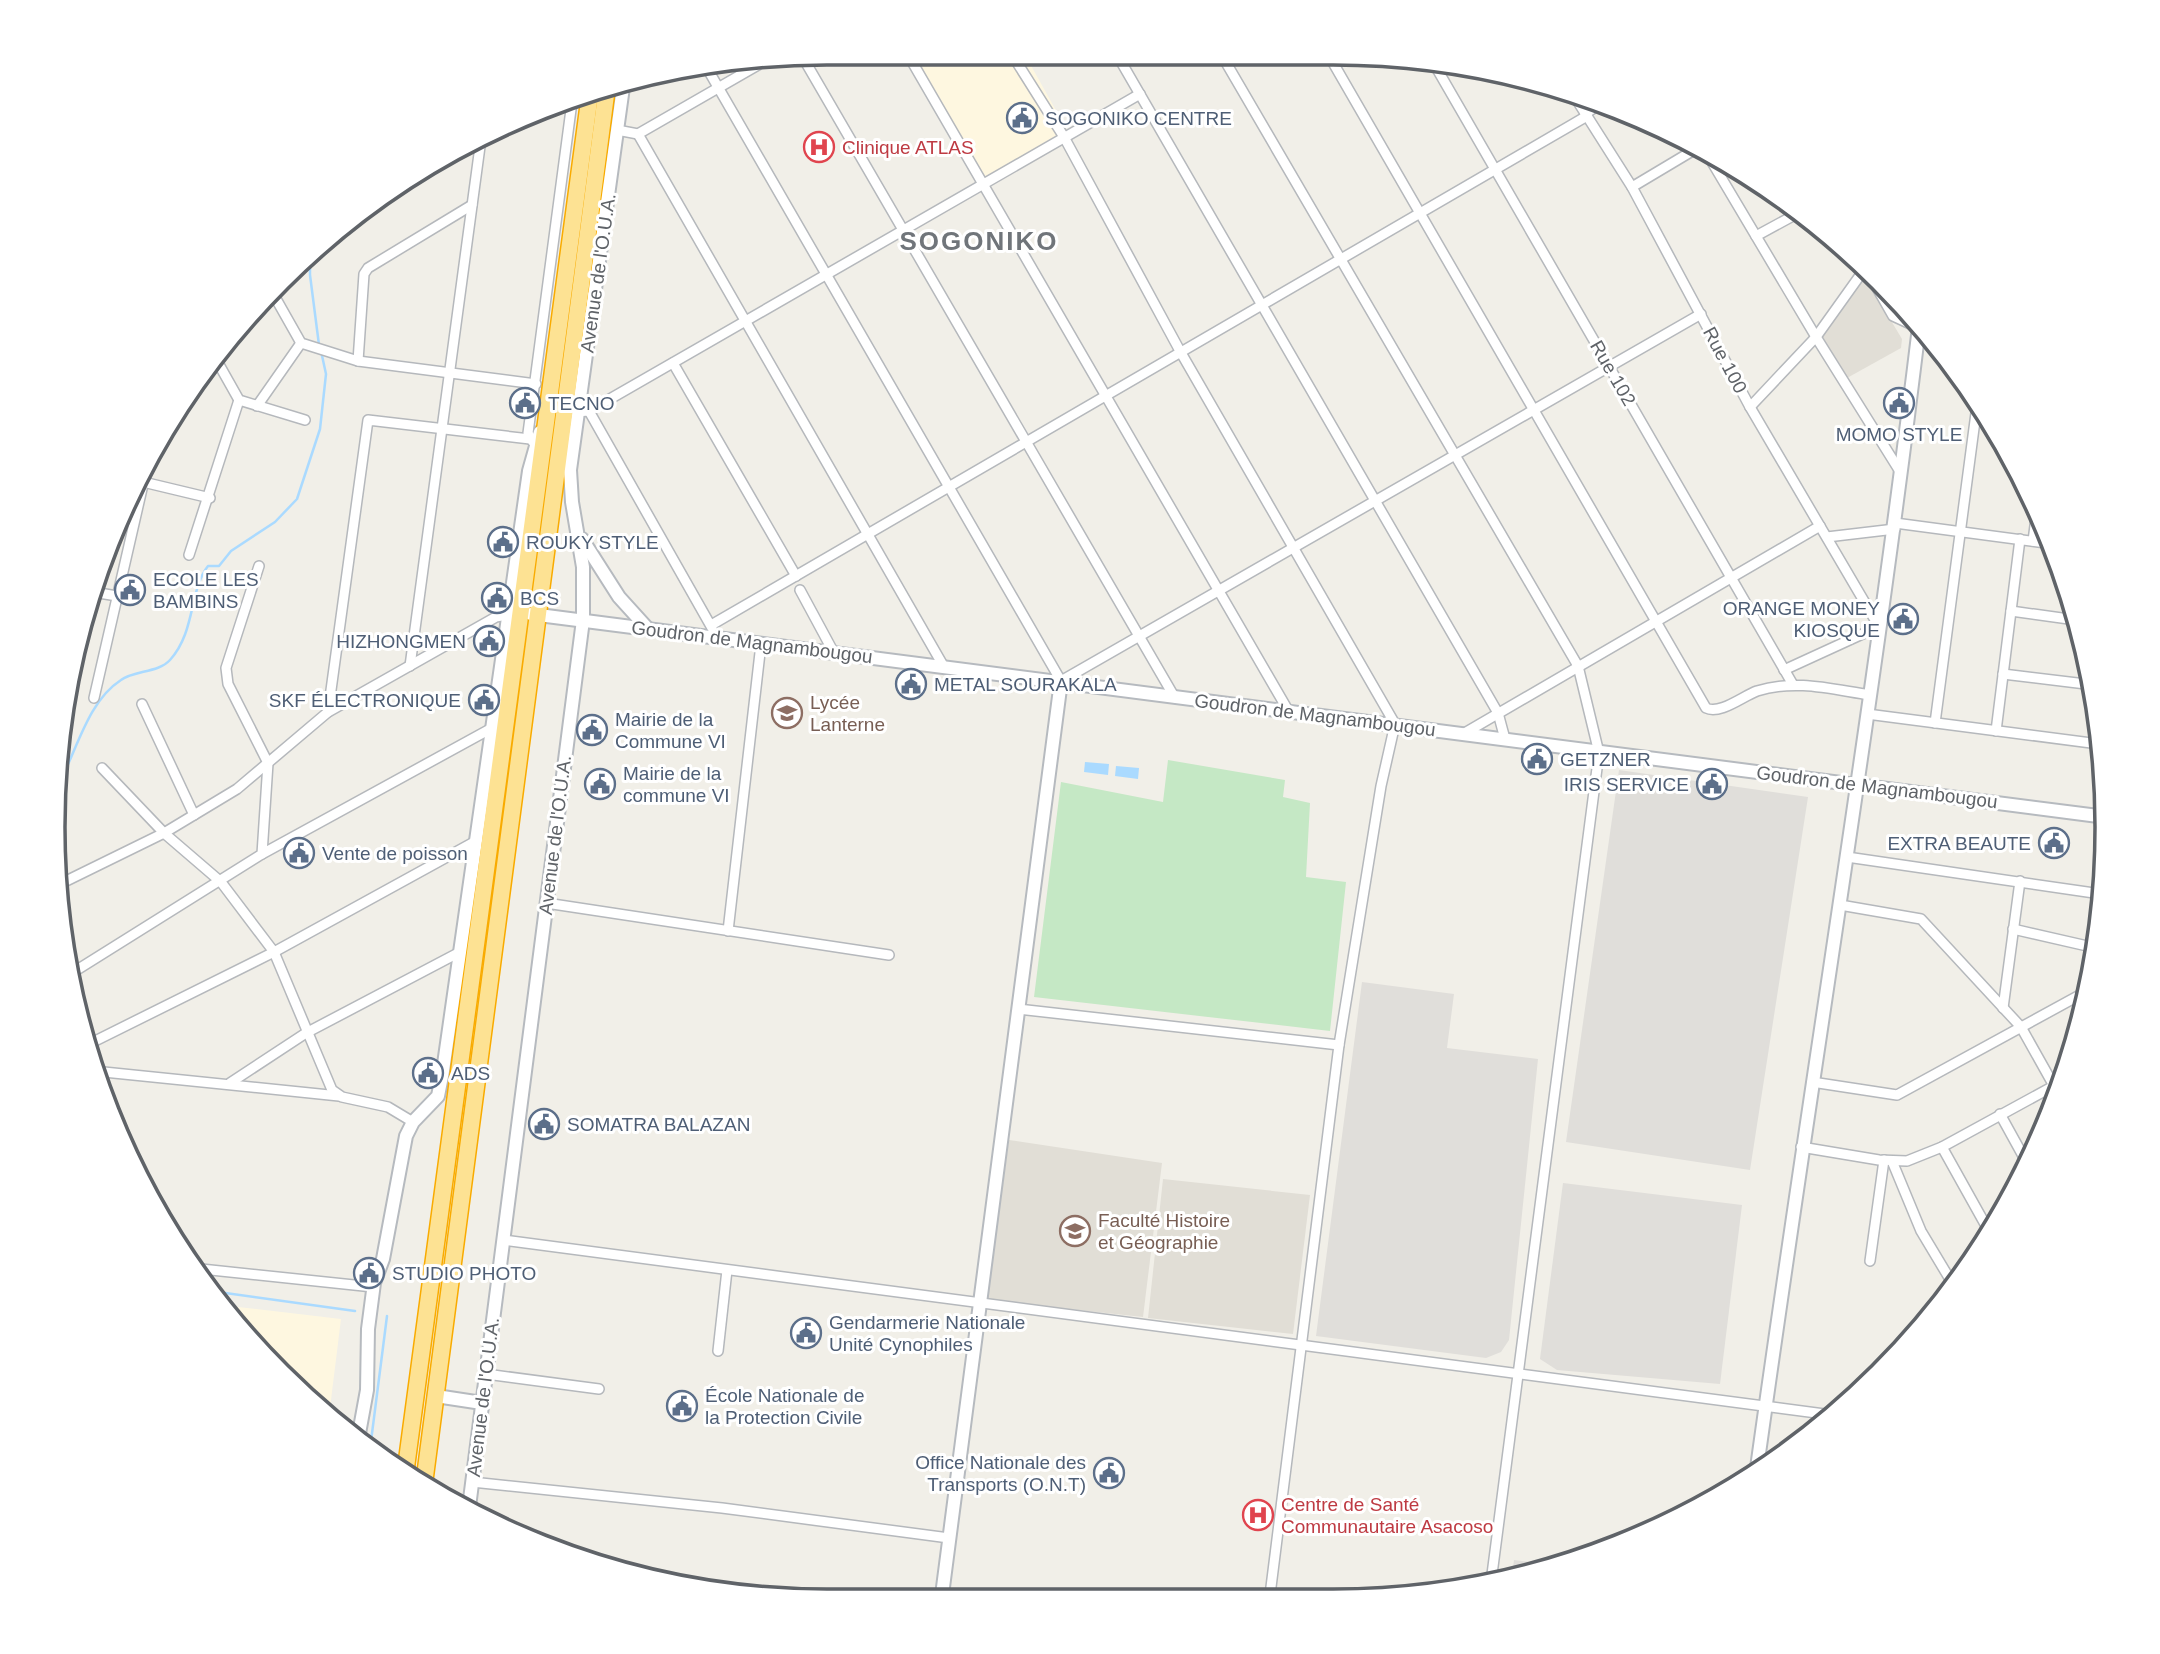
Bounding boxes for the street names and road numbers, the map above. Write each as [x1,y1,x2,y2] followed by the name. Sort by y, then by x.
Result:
[576,192,620,354] street label: Avenue de l'O.U.A.
[1699,323,1751,397] street label: Rue 100
[1586,337,1640,409] street label: Rue 102
[630,617,874,667] street label: Goudron de Magnambougou
[1193,690,1437,740] street label: Goudron de Magnambougou
[535,754,575,916] street label: Avenue de l'O.U.A.
[1755,762,1999,812] street label: Goudron de Magnambougou
[463,1316,503,1478] street label: Avenue de l'O.U.A.

